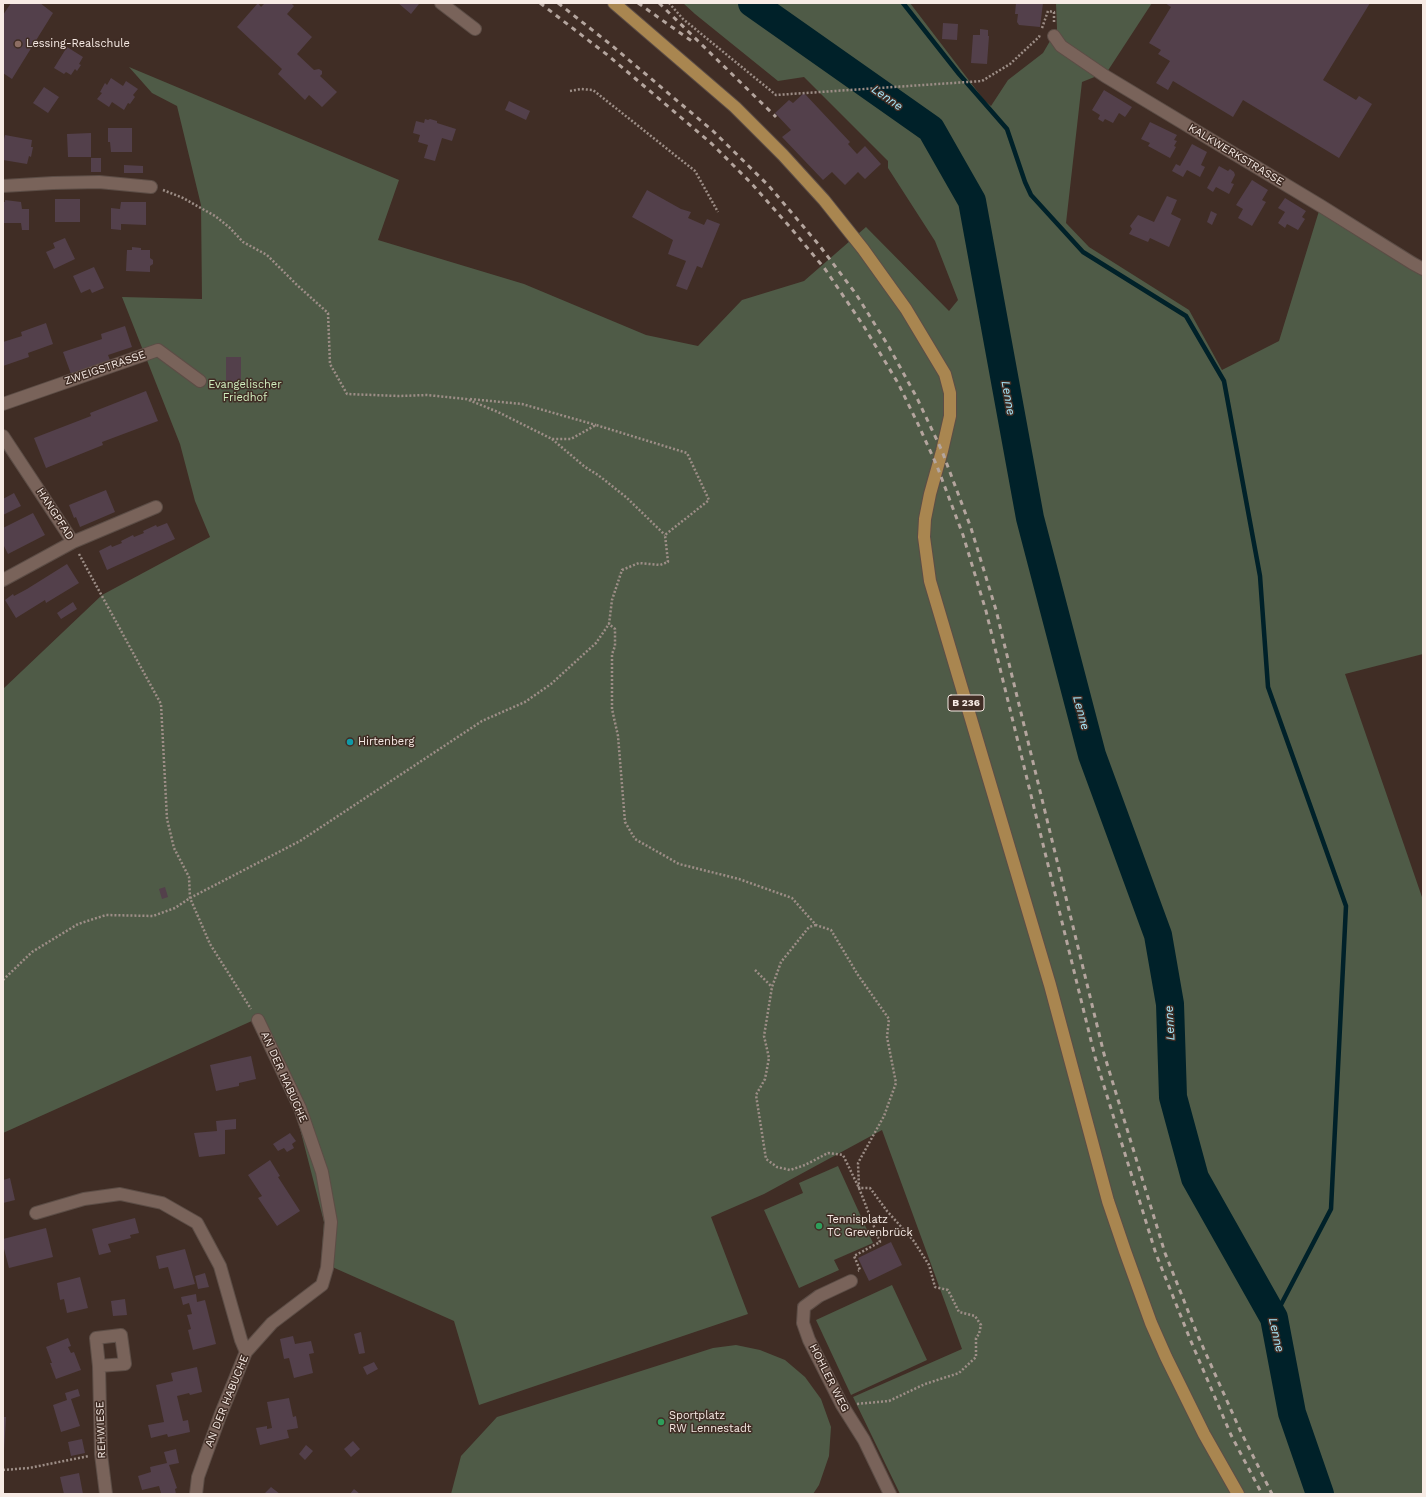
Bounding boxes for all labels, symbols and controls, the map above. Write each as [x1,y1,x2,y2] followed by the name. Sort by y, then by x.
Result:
[26,37,130,51] place label: Lessing-Realschule
[13,39,23,49] marker: Lessing-Realschule
[869,82,905,114] water label: Lenne
[1186,121,1286,189] street label: KALKWERKSTRASSE
[63,348,147,388] street label: ZWEIGSTRASSE
[208,378,282,404] park label: Evangelischer Friedhof
[998,380,1018,416] water label: Lenne
[33,486,77,542] street label: HANGPFAD
[1070,694,1092,732] water label: Lenne
[948,695,984,711] road number: B 236
[358,735,414,749] place label: Hirtenberg
[345,737,355,747] marker: Hirtenberg
[1162,1005,1178,1041] water label: Lenne
[258,1030,310,1124] street label: AN DER HABUCHE
[827,1213,913,1239] place label: Tennisplatz TC Grevenbrück
[814,1221,824,1231] marker: Tennisplatz TC Grevenbrück
[1265,1316,1287,1354] water label: Lenne
[806,1342,852,1414] street label: HOHLER WEG
[203,1353,251,1449] street label: AN DER HABUCHE
[93,1401,109,1459] street label: REHWIESE
[669,1409,751,1435] place label: Sportplatz RW Lennestadt
[656,1417,666,1427] marker: Sportplatz RW Lennestadt

